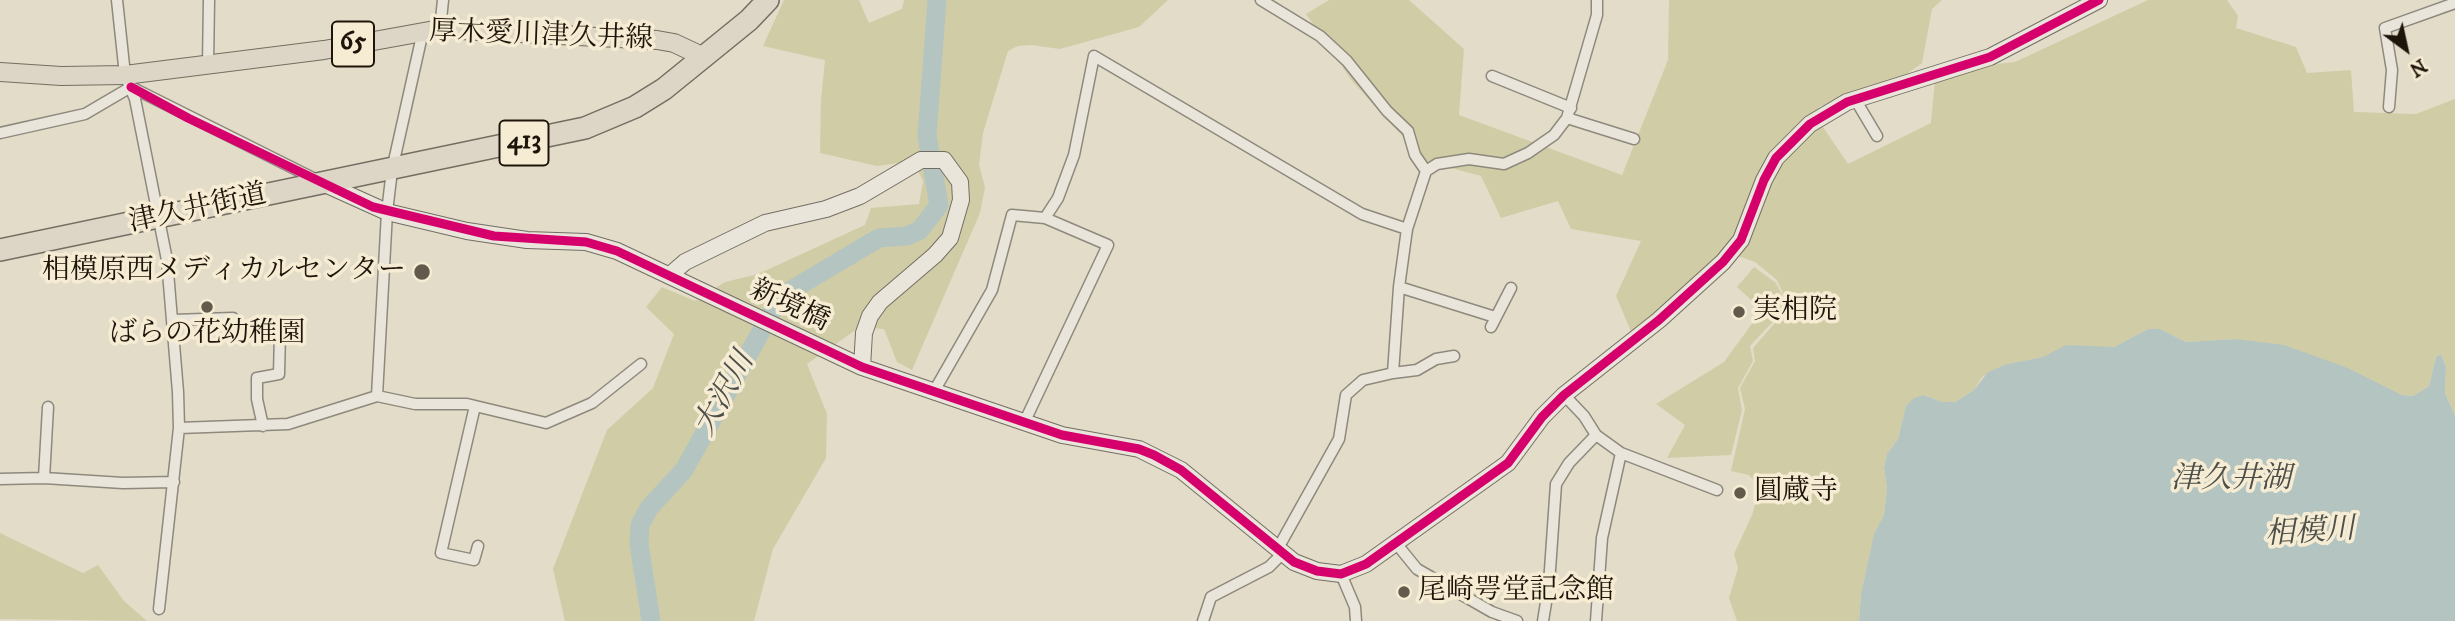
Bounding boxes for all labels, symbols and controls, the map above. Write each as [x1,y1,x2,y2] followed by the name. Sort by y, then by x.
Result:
[2371,14,2441,84] north arrow
[428,16,654,58] street label: 厚木愛川津久井線
[332,22,374,66] road number: 65
[2405,53,2431,81] text: N
[500,120,548,166] road number: 413
[126,179,270,241] street label: 津久井街道
[42,255,406,289] place label: 相模原西メディカルセンター
[412,262,432,282] marker: 相模原西メディカルセンター
[744,274,834,340] street label: 新境橋
[1753,295,1837,329] place label: 実相院
[199,299,215,315] marker: ばらの花幼稚園
[1731,304,1747,320] marker: 実相院
[109,318,305,352] place label: ばらの花幼稚園
[688,347,764,443] water label: 大沢川
[2171,463,2291,499] water label: 津久井湖
[1754,476,1838,510] place label: 圓蔵寺
[1732,485,1748,501] marker: 圓蔵寺
[2264,513,2356,555] water label: 相模川
[1418,575,1614,609] place label: 尾崎咢堂記念館
[1396,584,1412,600] marker: 尾崎咢堂記念館

